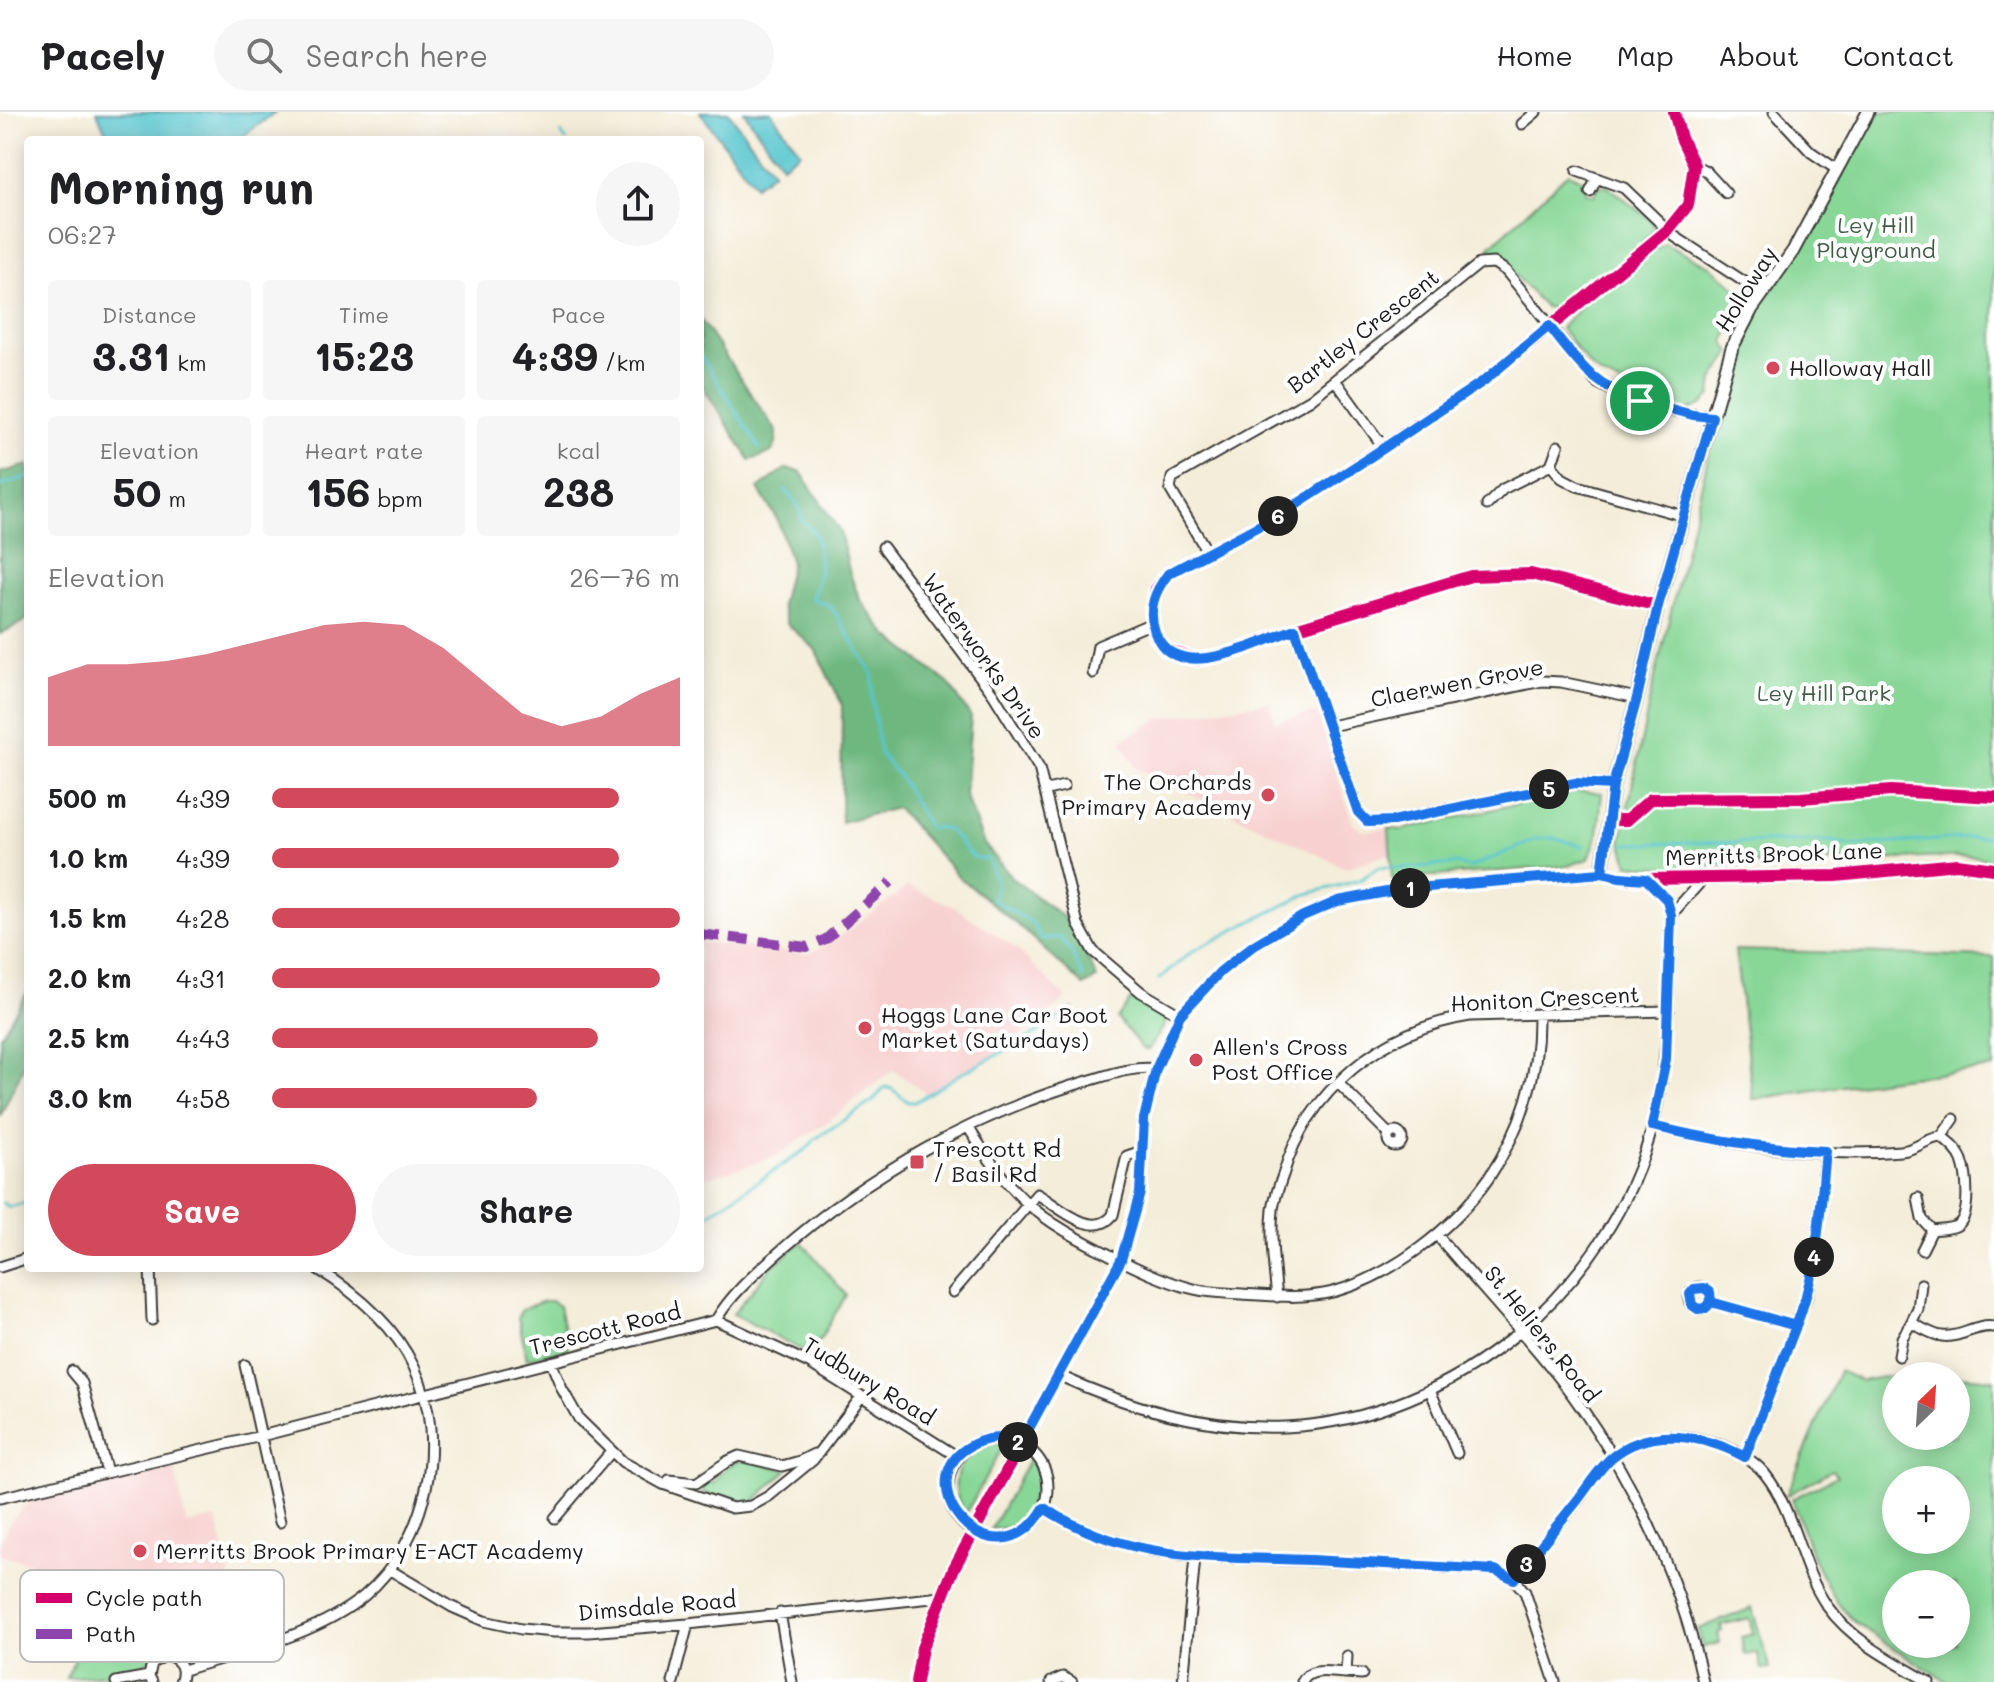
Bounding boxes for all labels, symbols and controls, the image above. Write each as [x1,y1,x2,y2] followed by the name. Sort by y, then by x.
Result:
[214,19,774,91] search box
[40,30,166,80] text: Pacely
[242,33,286,77] icon: search
[306,35,488,75] text: Search here
[1497,37,1573,73] text: Home
[1617,37,1674,73] text: Map
[1718,37,1799,73] text: About
[1843,37,1954,73] text: Contact
[48,158,314,215] text: Morning run
[596,162,680,246] button: share
[1816,210,1936,264] park label: Ley Hill Playground
[48,217,117,251] text: 06:27
[1708,241,1783,337] street label: Holloway
[1281,262,1445,399] street label: Bartley Crescent
[102,300,197,329] text: Distance
[339,300,389,329] text: Time
[552,300,606,329] text: Pace
[92,329,170,381] text: 3.31
[314,329,414,381] text: 15:23
[512,329,598,381] text: 4:39
[170,348,206,377] text: km
[598,348,646,377] text: /km
[1789,353,1932,382] place label: Holloway Hall
[1764,359,1782,377] marker: Holloway Hall
[1606,367,1674,435] pin
[1618,379,1662,423] icon: arrive
[100,436,199,465] text: Elevation
[305,436,423,465] text: Heart rate
[557,436,601,465] text: kcal
[112,465,162,517] text: 50
[305,465,371,517] text: 156
[543,465,614,517] text: 238
[162,484,186,513] text: m
[371,484,423,513] text: bpm
[1258,496,1298,536] pin: 6
[1271,501,1285,530] text: 6
[48,560,165,594] text: Elevation
[569,560,680,594] text: 26–76 m
[916,567,1053,744] street label: Waterworks Drive
[1368,652,1546,713] street label: Claerwen Grove
[1757,678,1891,707] park label: Ley Hill Park
[1062,767,1252,821] place label: The Orchards Primary Academy
[1529,769,1569,809] pin: 5
[1543,774,1555,803] text: 5
[48,781,127,815] text: 500 m
[176,781,230,815] text: 4:39
[1259,786,1277,804] marker: The Orchards Primary Academy
[1665,835,1883,872] street label: Merritts Brook Lane
[48,841,128,875] text: 1.0 km
[176,841,230,875] text: 4:39
[1390,868,1430,908] pin: 1
[1405,873,1415,902] text: 1
[48,901,127,935] text: 1.5 km
[176,901,230,935] text: 4:28
[48,961,131,995] text: 2.0 km
[176,961,226,995] text: 4:31
[1450,979,1640,1018] street label: Honiton Crescent
[881,1000,1108,1054] place label: Hoggs Lane Car Boot Market (Saturdays)
[856,1019,874,1037] marker: Hoggs Lane Car Boot Market (Saturdays)
[48,1021,130,1055] text: 2.5 km
[176,1021,230,1055] text: 4:43
[1212,1032,1348,1086] place label: Allen's Cross Post Office
[1187,1051,1205,1069] marker: Allen's Cross Post Office
[48,1081,132,1115] text: 3.0 km
[176,1081,230,1115] text: 4:58
[933,1134,1061,1188] place label: Trescott Rd / Basil Rd
[908,1153,926,1171] marker: Trescott Rd / Basil Rd
[48,1164,356,1256] button: Save
[372,1164,680,1256] button: Share
[1794,1237,1834,1277] pin: 4
[1807,1242,1821,1271] text: 4
[1478,1259,1607,1408] street label: St Heliers Road
[526,1296,684,1361] street label: Trescott Road
[798,1330,940,1431] street label: Tudbury Road
[1882,1362,1970,1450] north arrow
[1882,1362,1970,1658] map controls
[998,1422,1038,1462] pin: 2
[1012,1427,1024,1456] text: 2
[1882,1466,1970,1554] button: +
[156,1536,584,1565] place label: Merritts Brook Primary E-ACT Academy
[131,1542,149,1560] marker: Merritts Brook Primary E-ACT Academy
[1506,1544,1546,1584] pin: 3
[1519,1549,1533,1578] text: 3
[20,1570,284,1662] legend
[1882,1570,1970,1658] button: −
[86,1583,202,1612] text: Cycle path
[577,1584,737,1627] street label: Dimsdale Road
[86,1619,135,1648] text: Path

